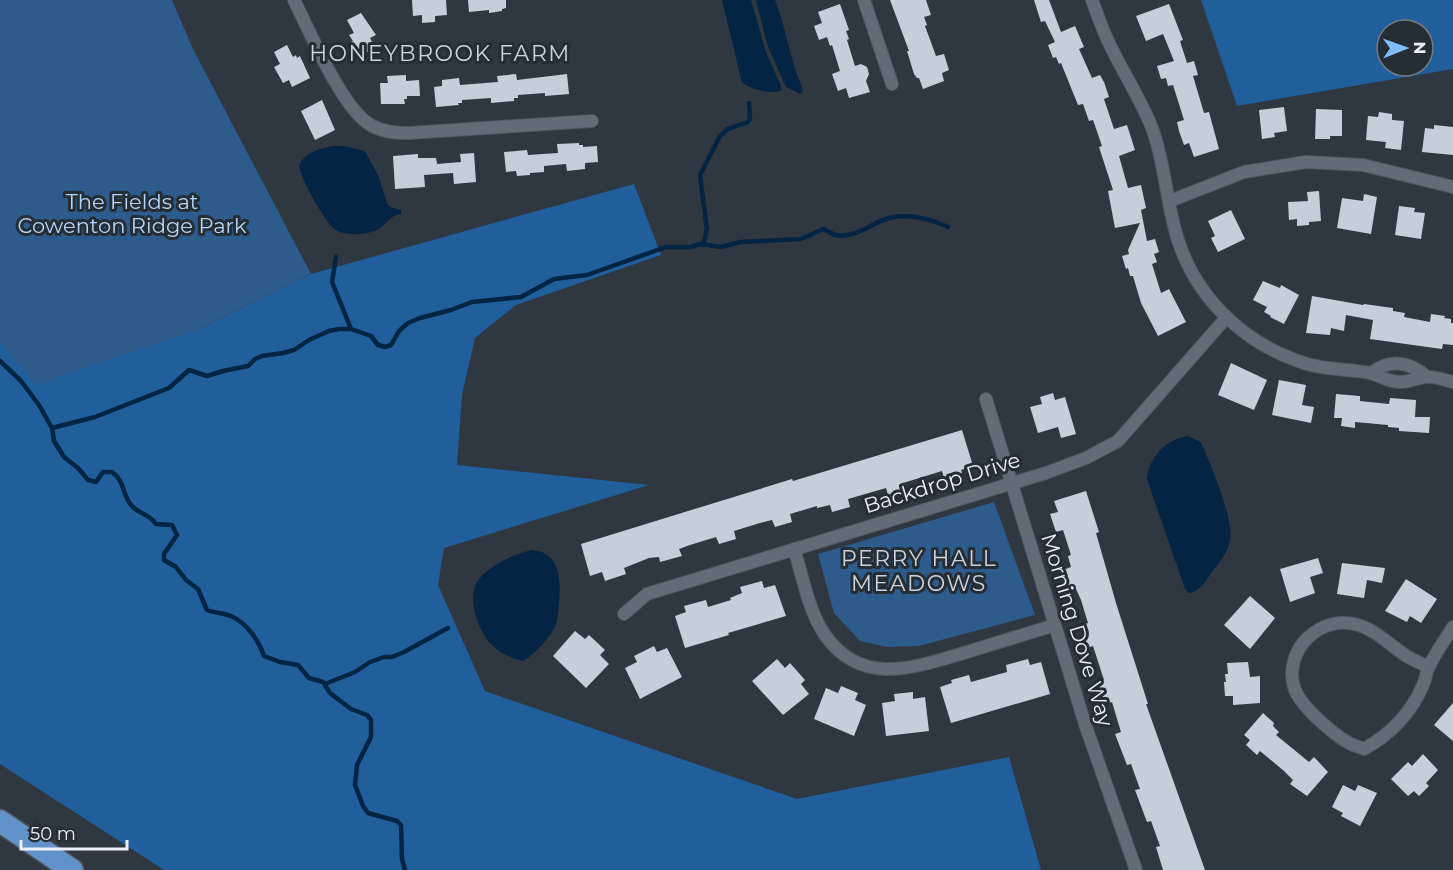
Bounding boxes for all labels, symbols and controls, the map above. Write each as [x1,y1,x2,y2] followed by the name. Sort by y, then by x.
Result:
[1375,18,1435,78] north arrow
[309,40,571,67] district label: HONEYBROOK FARM
[1410,41,1429,54] text: N
[18,189,247,238] park label: The Fields at Cowenton Ridge Park
[861,447,1023,518] street label: Backdrop Drive
[1036,530,1119,730] street label: Morning Dove Way
[841,545,997,597] district label: PERRY HALL MEADOWS
[21,813,128,851] scale bar
[30,823,76,845] text: 50 m

